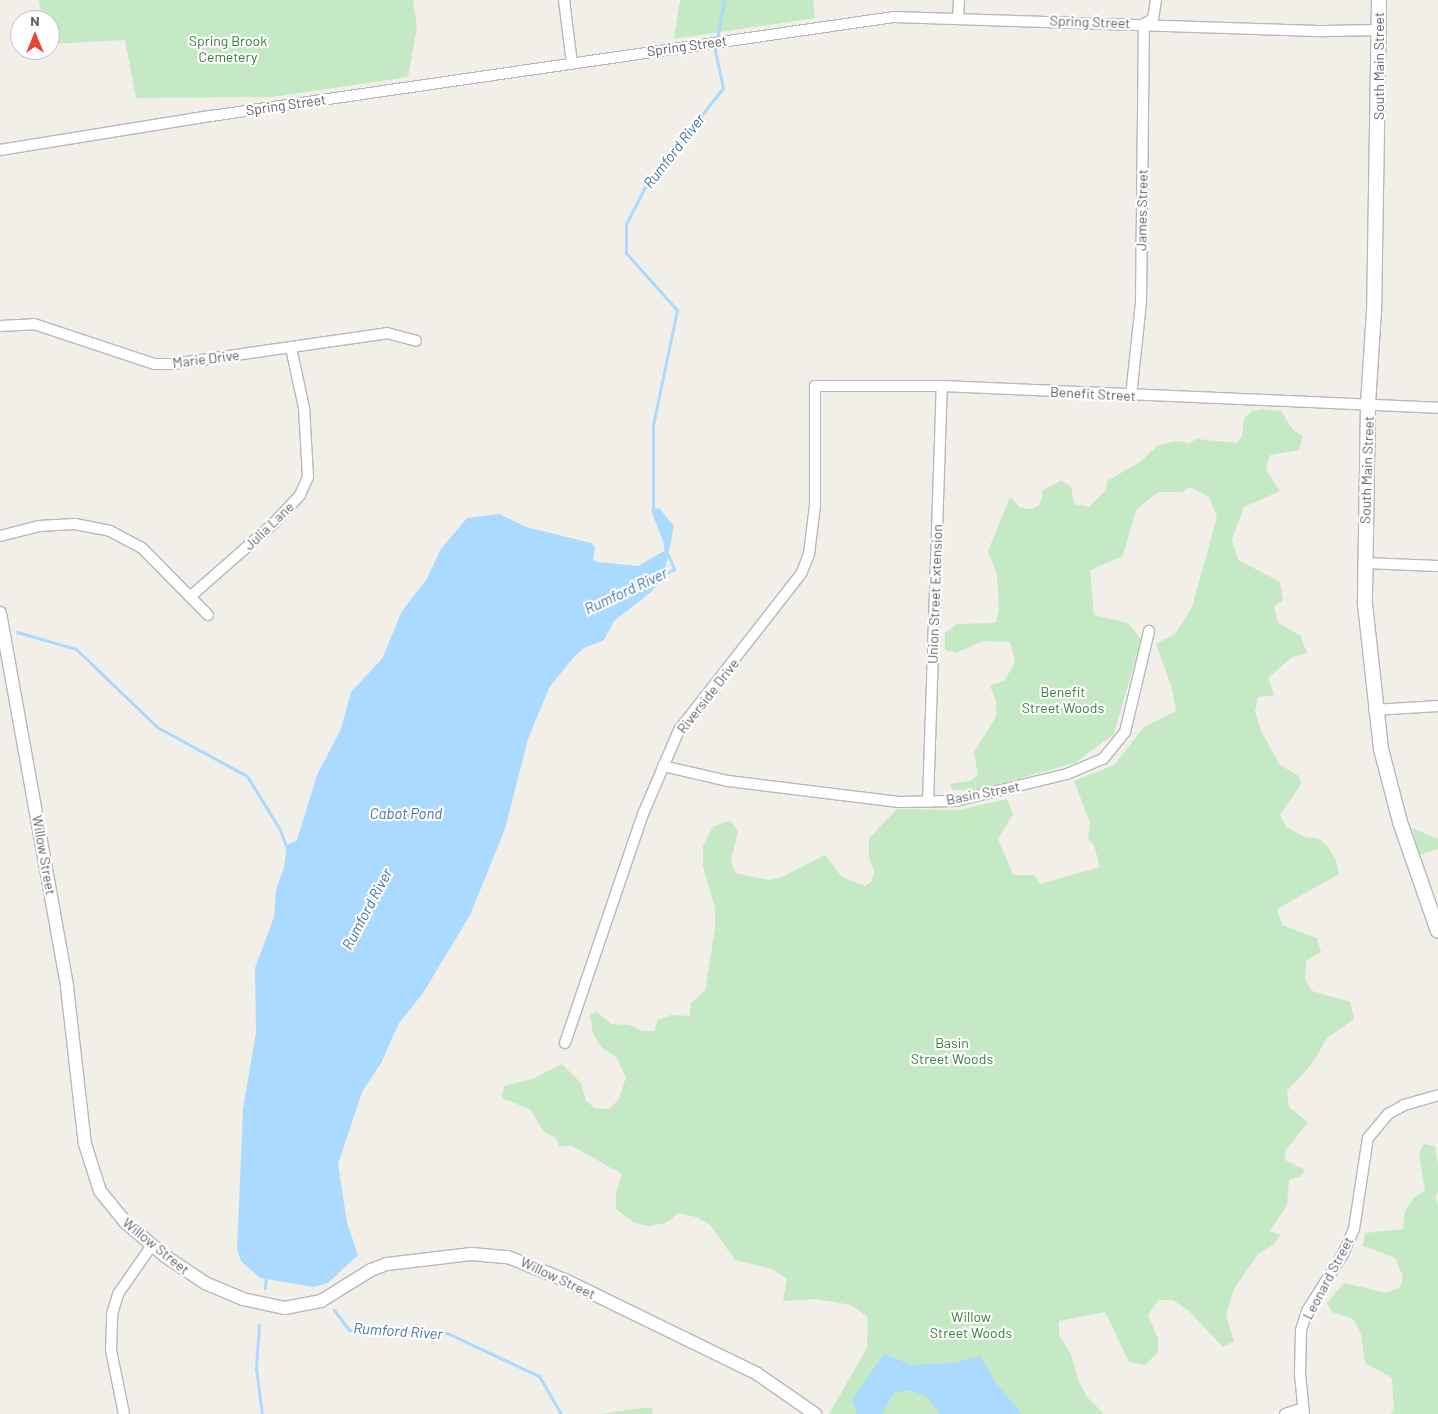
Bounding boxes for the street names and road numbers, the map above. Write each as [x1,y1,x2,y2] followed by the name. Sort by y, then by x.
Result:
[1049,12,1131,32] street label: Spring Street
[1371,12,1387,120] street label: South Main Street
[646,32,728,60] street label: Spring Street
[245,91,327,119] street label: Spring Street
[1133,169,1151,251] street label: James Street
[172,347,240,371] street label: Marie Drive
[1050,383,1136,405] street label: Benefit Street
[1357,416,1377,524] street label: South Main Street
[241,498,297,554] street label: Julia Lane
[924,524,946,664] street label: Union Street Extension
[674,655,742,737] street label: Riverside Drive
[945,778,1021,808] street label: Basin Street
[29,814,59,896] street label: Willow Street
[119,1214,193,1278] street label: Willow Street
[1299,1234,1357,1322] street label: Leonard Street
[518,1253,598,1303] street label: Willow Street

